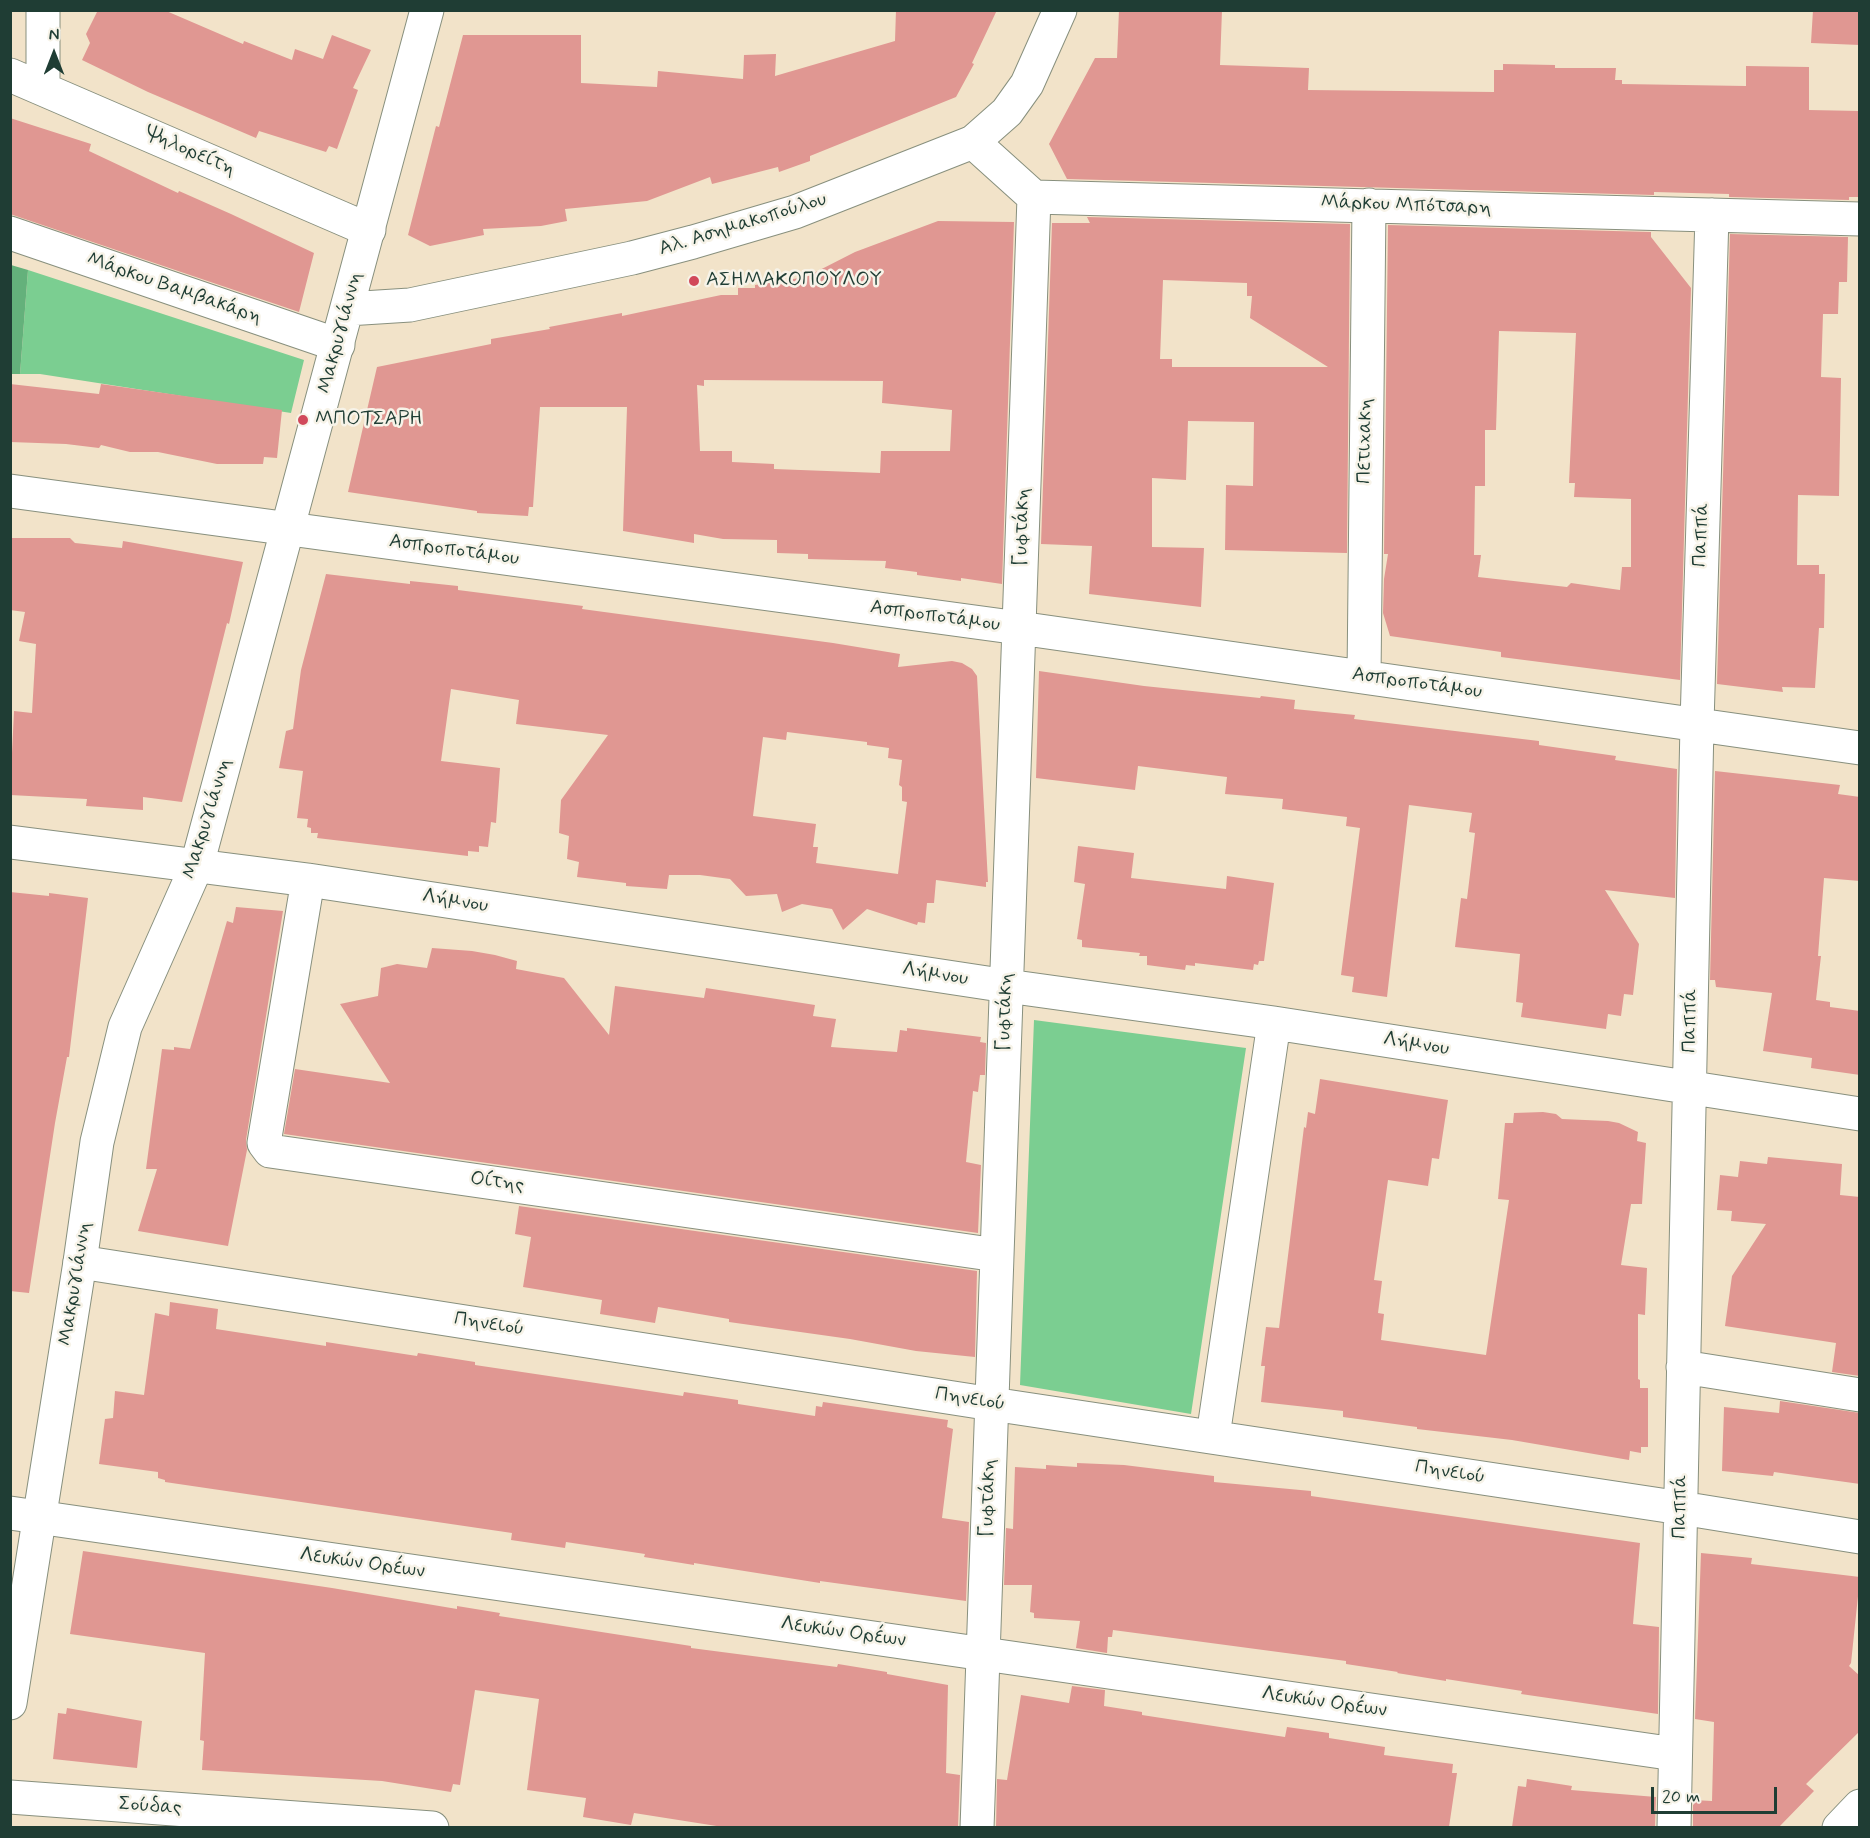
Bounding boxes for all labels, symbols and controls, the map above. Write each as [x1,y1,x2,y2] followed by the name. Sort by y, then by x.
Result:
[24,24,84,84] north arrow
[49,25,59,46] text: N
[141,121,239,183] street label: Ψηλορείτη
[656,188,830,262] street label: Αλ. Ασημακοπούλου
[1320,191,1492,221] street label: Μάρκου Μπότσαρη
[83,248,265,330] street label: Μάρκου Βαμβακάρη
[706,269,882,293] place label: ΑΣΗΜΑΚΟΠΟΥΛΟΥ
[313,270,369,396] street label: Μακρυγιάννη
[687,274,701,288] marker: ΑΣΗΜΑΚΟΠΟΥΛΟΥ
[1353,398,1379,484] street label: Πετιχακη
[315,408,423,432] place label: ΜΠΟΤΣΑΡΗ
[296,413,310,427] marker: ΜΠΟΤΣΑΡΗ
[1010,487,1036,567] street label: Γυφτάκη
[1689,503,1715,567] street label: Παππά
[387,530,521,572] street label: Ασπροποτάμου
[868,596,1002,638] street label: Ασπροποτάμου
[1350,663,1484,705] street label: Ασπροποτάμου
[178,756,238,882] street label: Μακρυγιάννη
[420,885,490,919] street label: Λήμνου
[900,958,970,992] street label: Λήμνου
[993,972,1019,1052] street label: Γυφτάκη
[1678,989,1704,1053] street label: Παππά
[1381,1028,1451,1062] street label: Λήμνου
[469,1167,525,1199] street label: Οίτης
[54,1220,98,1348] street label: Μακρυγιάννη
[452,1308,526,1342] street label: Πηνειού
[933,1383,1007,1417] street label: Πηνειού
[1413,1456,1487,1490] street label: Πηνειού
[976,1458,1002,1538] street label: Γυφτάκη
[1668,1475,1694,1539] street label: Παππά
[298,1543,426,1585] street label: Λευκών Ορέων
[779,1612,907,1654] street label: Λευκών Ορέων
[1260,1682,1388,1724] street label: Λευκών Ορέων
[1654,1775,1780,1813] scale bar
[1662,1785,1700,1809] text: 20 m
[118,1793,182,1821] street label: Σούδας

